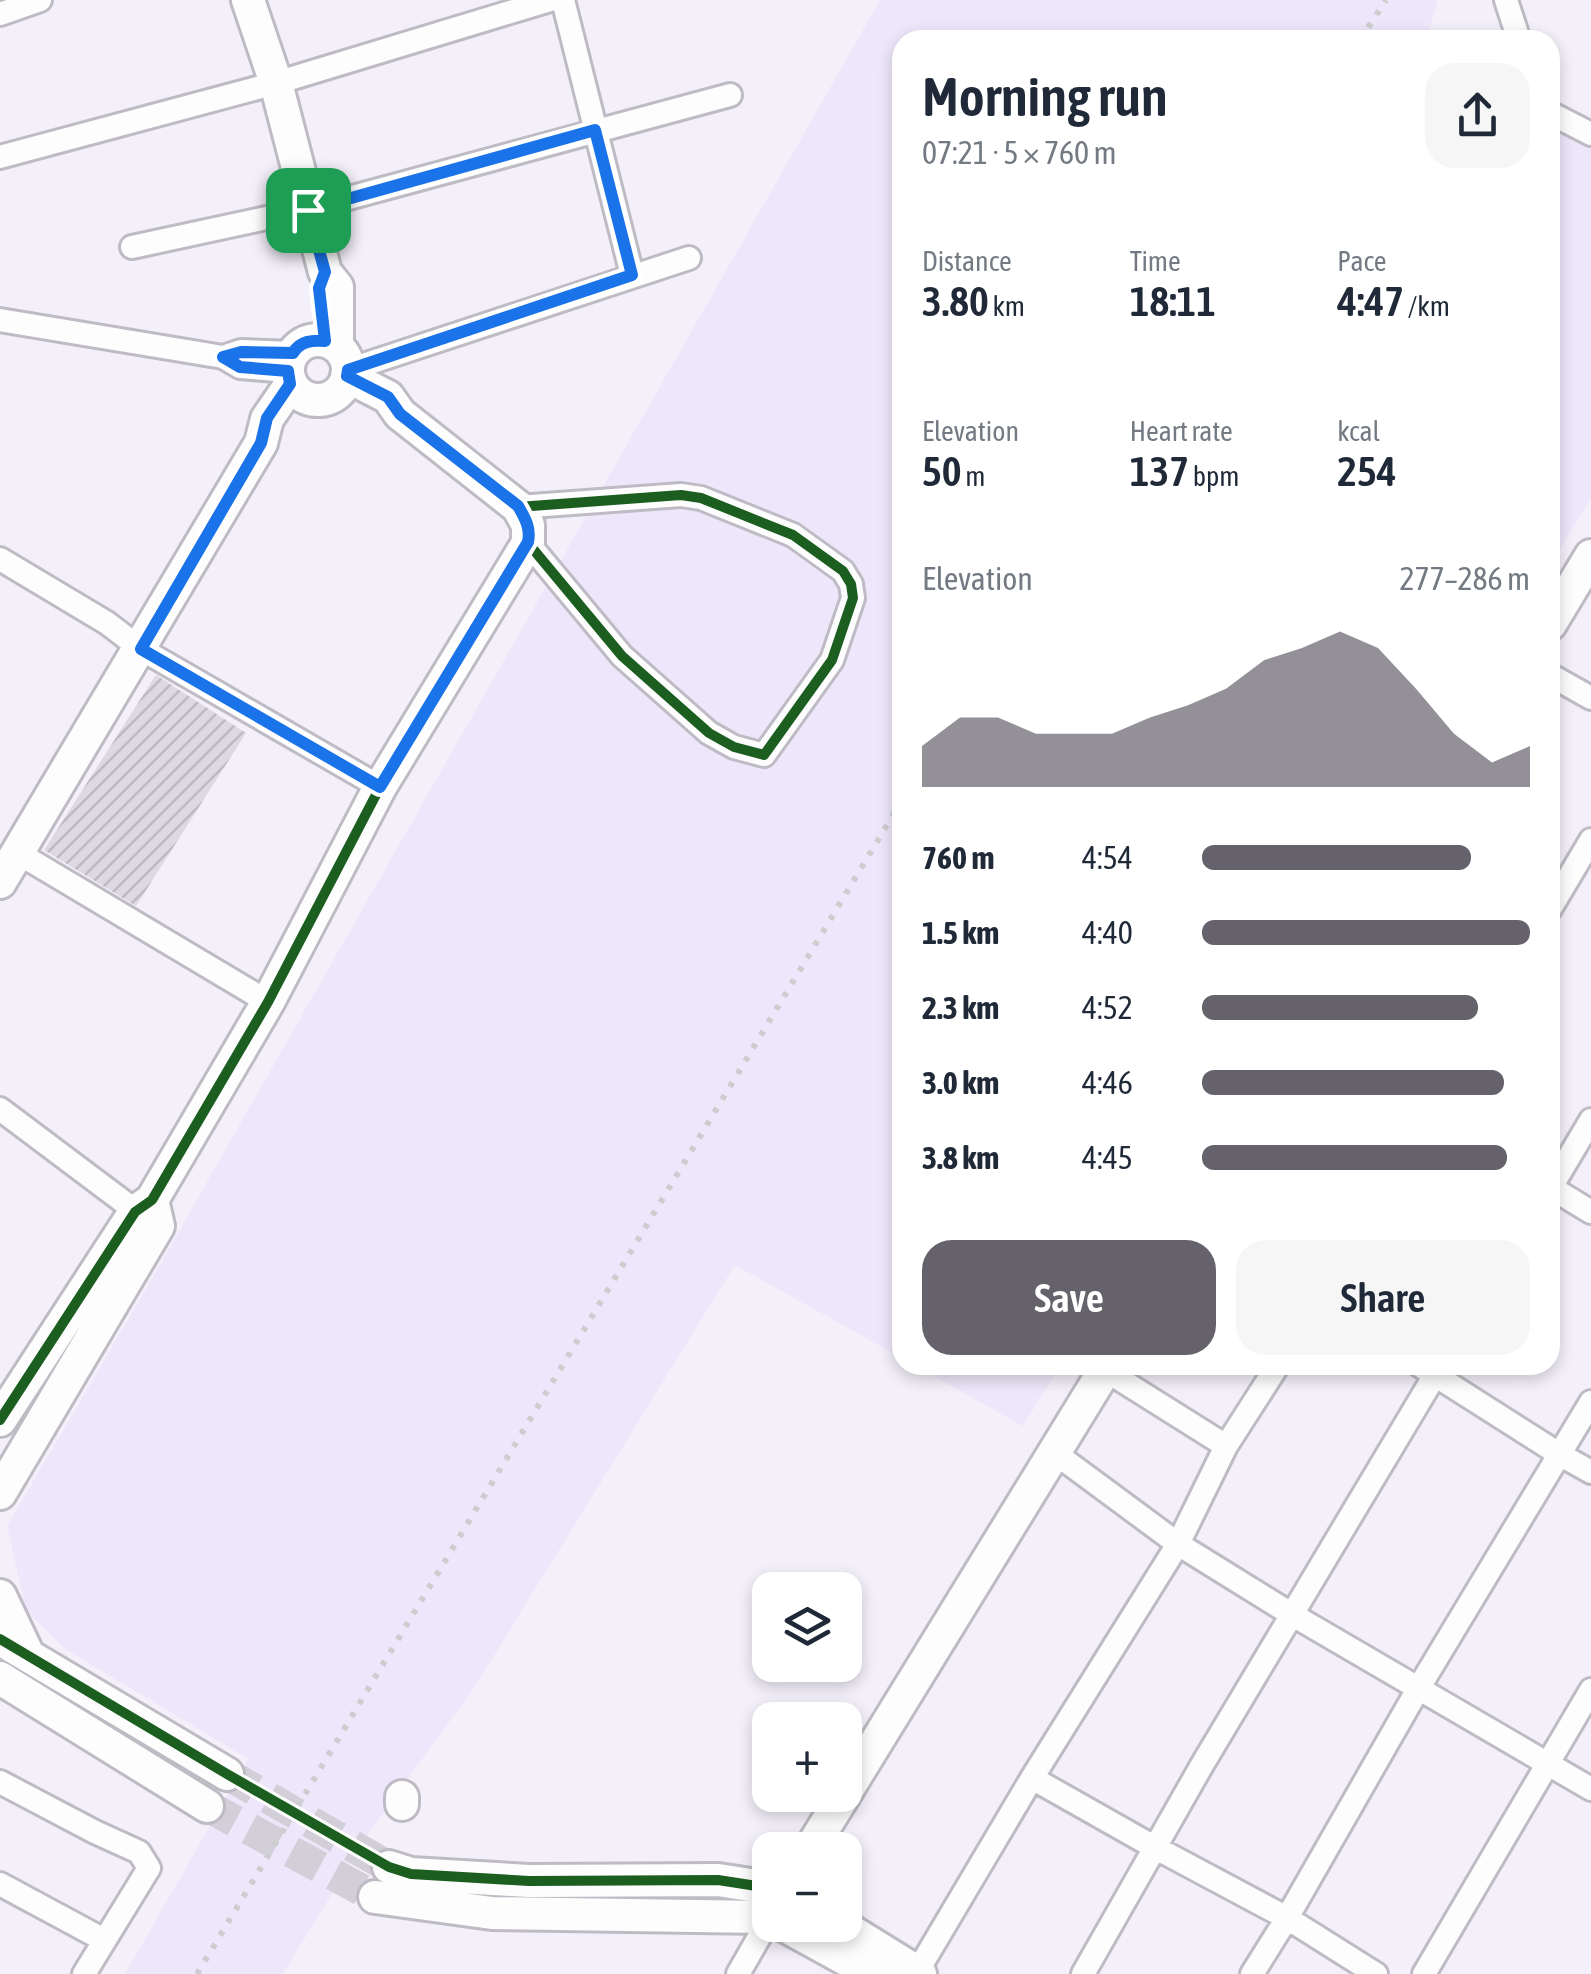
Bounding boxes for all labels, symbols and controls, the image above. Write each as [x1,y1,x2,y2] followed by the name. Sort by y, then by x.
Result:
[1425,63,1530,168] button: share
[922,65,1168,128] text: Morning run
[922,134,1116,171] text: 07:21 · 5 × 760 m
[266,168,351,253] pin
[281,183,336,238] icon: arrive
[922,245,1012,277] text: Distance
[1130,245,1181,277] text: Time
[1337,245,1387,277] text: Pace
[922,277,989,325] text: 3.80
[1130,277,1216,325] text: 18:11
[1337,277,1404,325] text: 4:47
[989,290,1025,322] text: km
[1404,290,1450,322] text: /km
[922,415,1019,447] text: Elevation
[1130,415,1233,447] text: Heart rate
[1337,415,1380,447] text: kcal
[922,447,961,495] text: 50
[1130,447,1189,495] text: 137
[1337,447,1397,495] text: 254
[961,460,985,492] text: m
[1189,460,1239,492] text: bpm
[922,560,1033,597] text: Elevation
[1400,560,1530,597] text: 277–286 m
[922,839,995,876] text: 760 m
[1082,839,1133,876] text: 4:54
[922,914,999,951] text: 1.5 km
[1082,914,1133,951] text: 4:40
[922,989,999,1026] text: 2.3 km
[1082,989,1133,1026] text: 4:52
[922,1064,999,1101] text: 3.0 km
[1082,1064,1133,1101] text: 4:46
[922,1139,999,1176] text: 3.8 km
[1082,1139,1133,1176] text: 4:45
[922,1240,1216,1355] button: Save
[1236,1240,1530,1355] button: Share
[752,1572,862,1942] map controls
[752,1572,862,1682] button: layers
[752,1702,862,1812] button: +
[752,1832,862,1942] button: −

